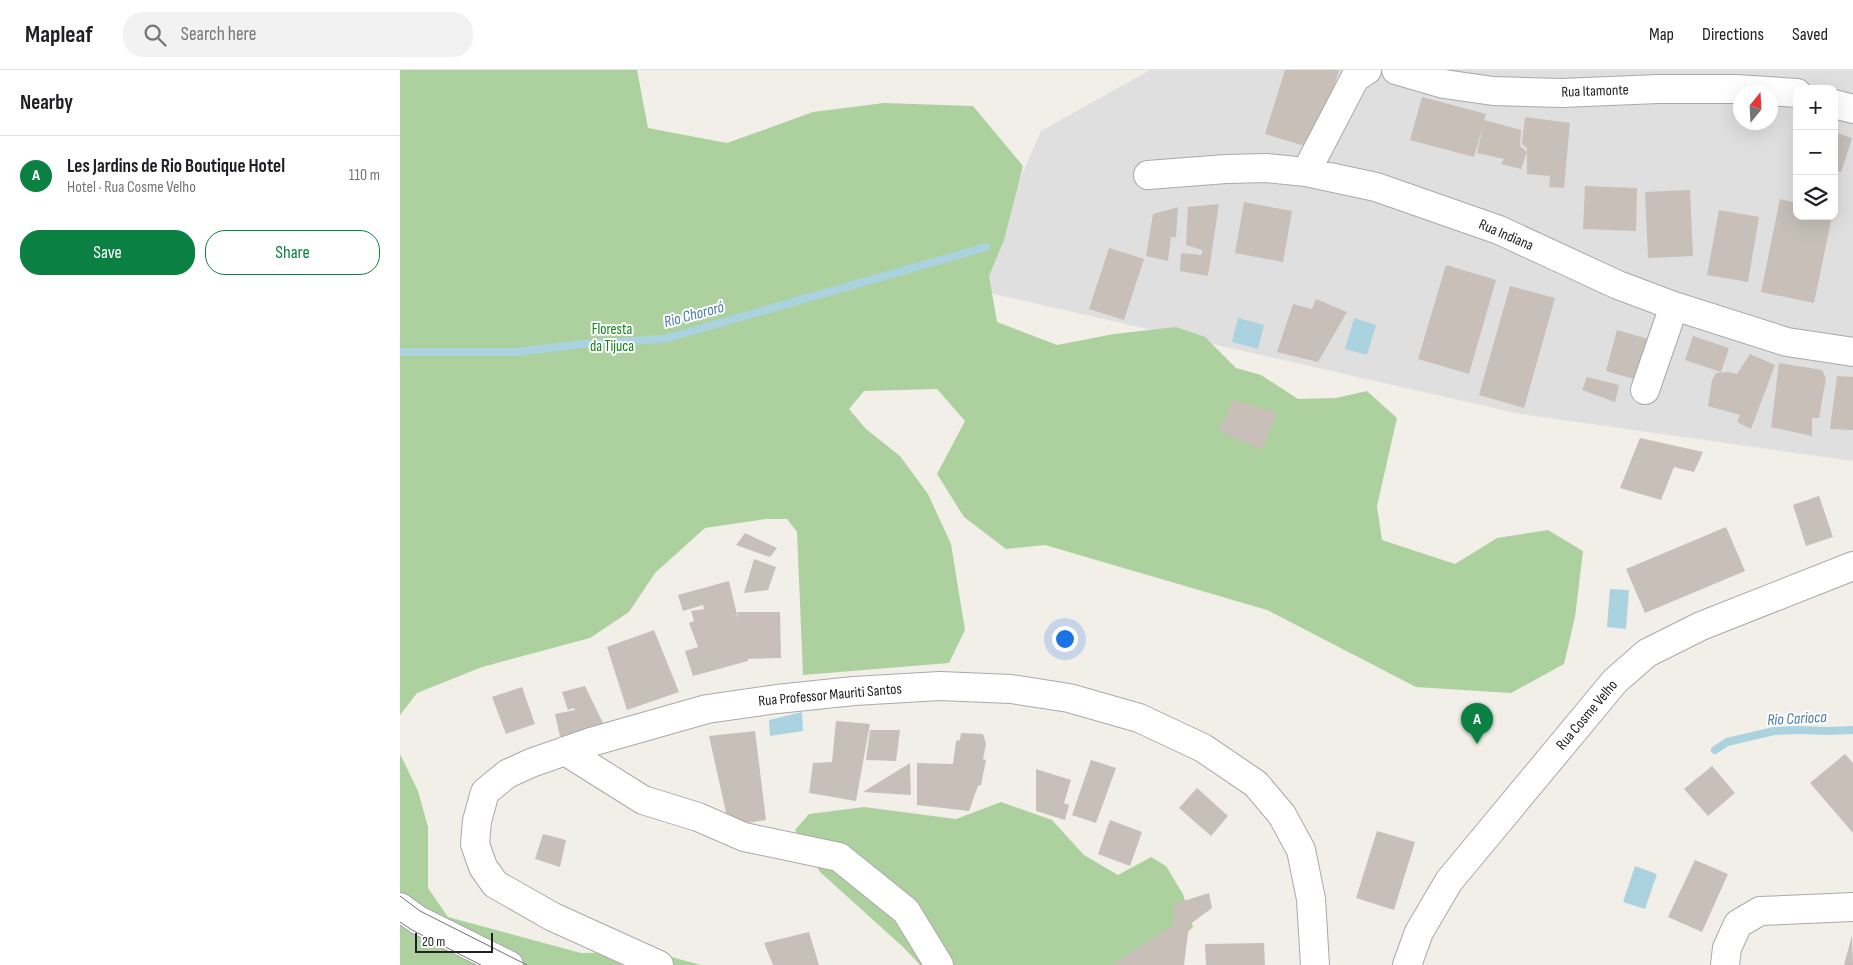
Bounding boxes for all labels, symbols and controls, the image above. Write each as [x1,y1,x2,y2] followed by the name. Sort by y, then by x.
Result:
[123,12,473,57] search box
[25,20,93,49] text: Mapleaf
[141,21,169,49] icon: search
[181,23,256,46] text: Search here
[1649,24,1674,45] text: Map
[1702,24,1764,45] text: Directions
[1792,24,1828,45] text: Saved
[1561,80,1629,102] street label: Rua Itamonte
[1733,85,1778,130] north arrow
[1793,85,1838,220] map controls
[1793,85,1838,130] button: +
[20,90,73,115] text: Nearby
[1793,130,1838,175] button: −
[67,155,285,178] text: Les Jardins de Rio Boutique Hotel
[32,166,40,185] text: A
[349,166,380,185] text: 110 m
[1793,175,1838,220] button: layers
[67,178,196,197] text: Hotel · Rua Cosme Velho
[1476,215,1537,255] street label: Rua Indiana
[20,230,195,275] button: Save
[205,230,380,275] button: Share
[662,298,727,332] water label: Rio Chororó
[590,320,634,356] park label: Floresta da Tijuca
[1052,626,1078,652] your location
[1552,676,1622,754] street label: Rua Cosme Velho
[757,679,903,711] street label: Rua Professor Mauriti Santos
[1461,703,1493,744] pin: A
[1767,708,1828,730] water label: Rio Carioca
[415,930,492,953] scale bar
[422,933,445,950] text: 20 m

